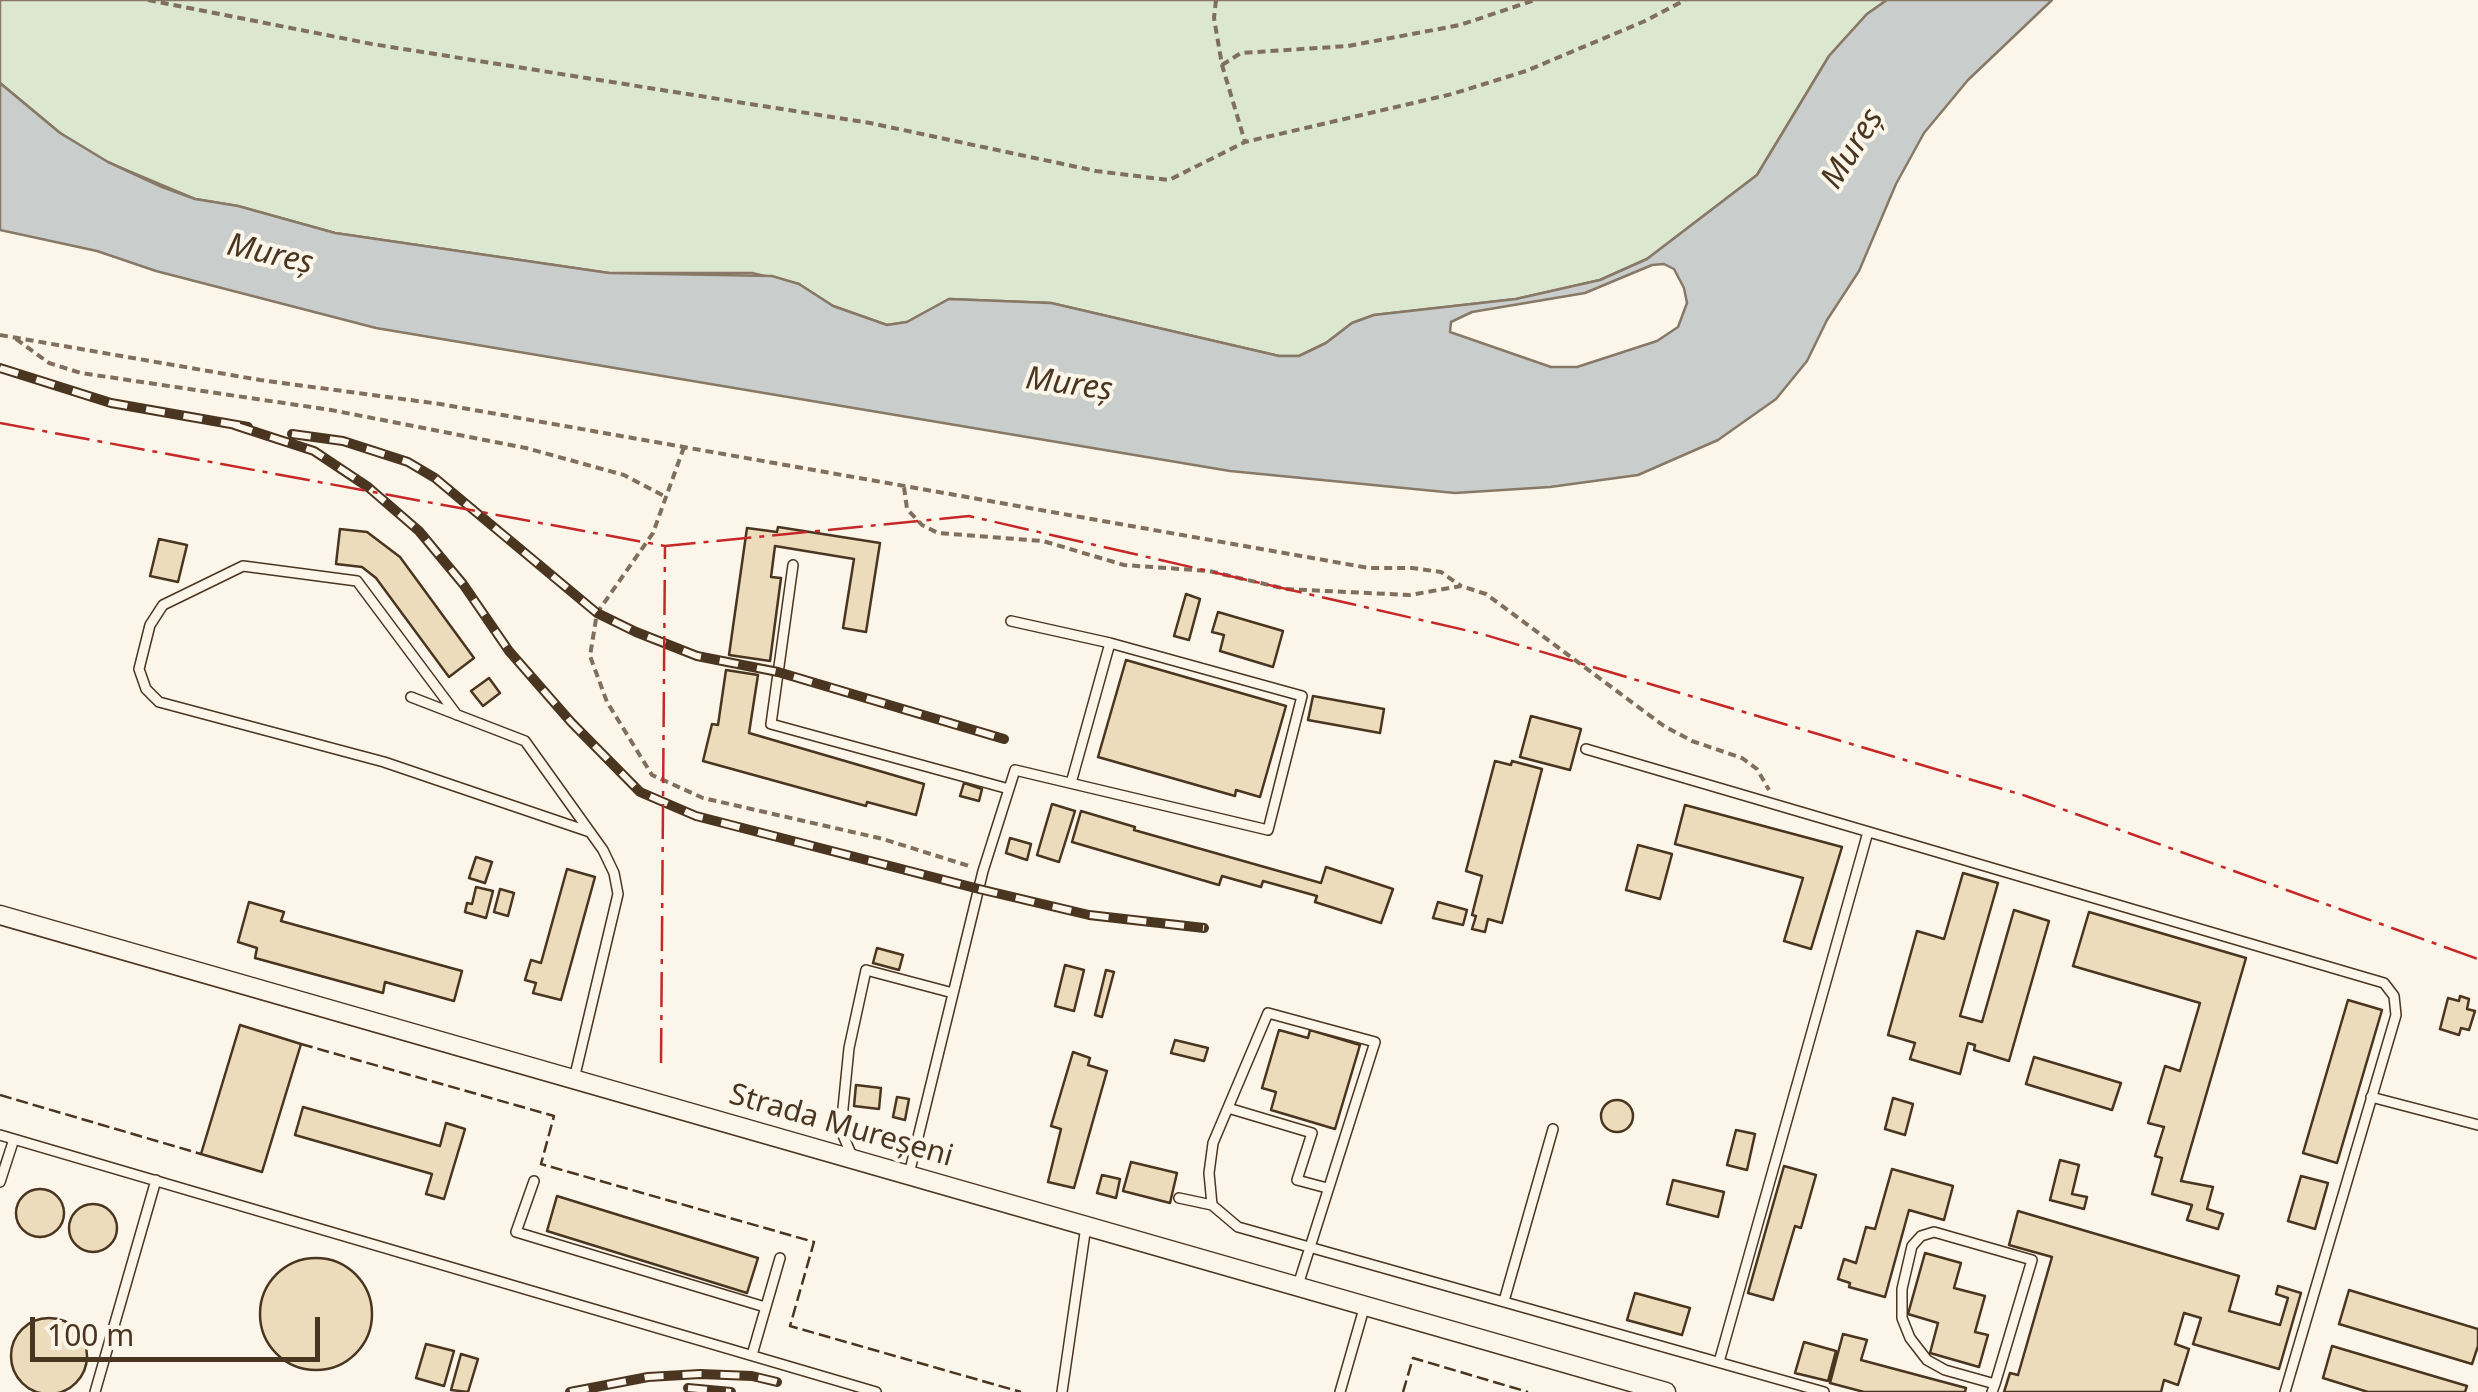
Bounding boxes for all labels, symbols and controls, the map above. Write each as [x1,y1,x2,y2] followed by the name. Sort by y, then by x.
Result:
[1814,102,1892,196] water label: Mureș
[223,226,317,284] water label: Mureș
[1023,360,1115,410] water label: Mureș
[725,1077,957,1175] street label: Strada Mureșeni
[35,1297,325,1359] scale bar
[47,1314,134,1355] text: 100 m

